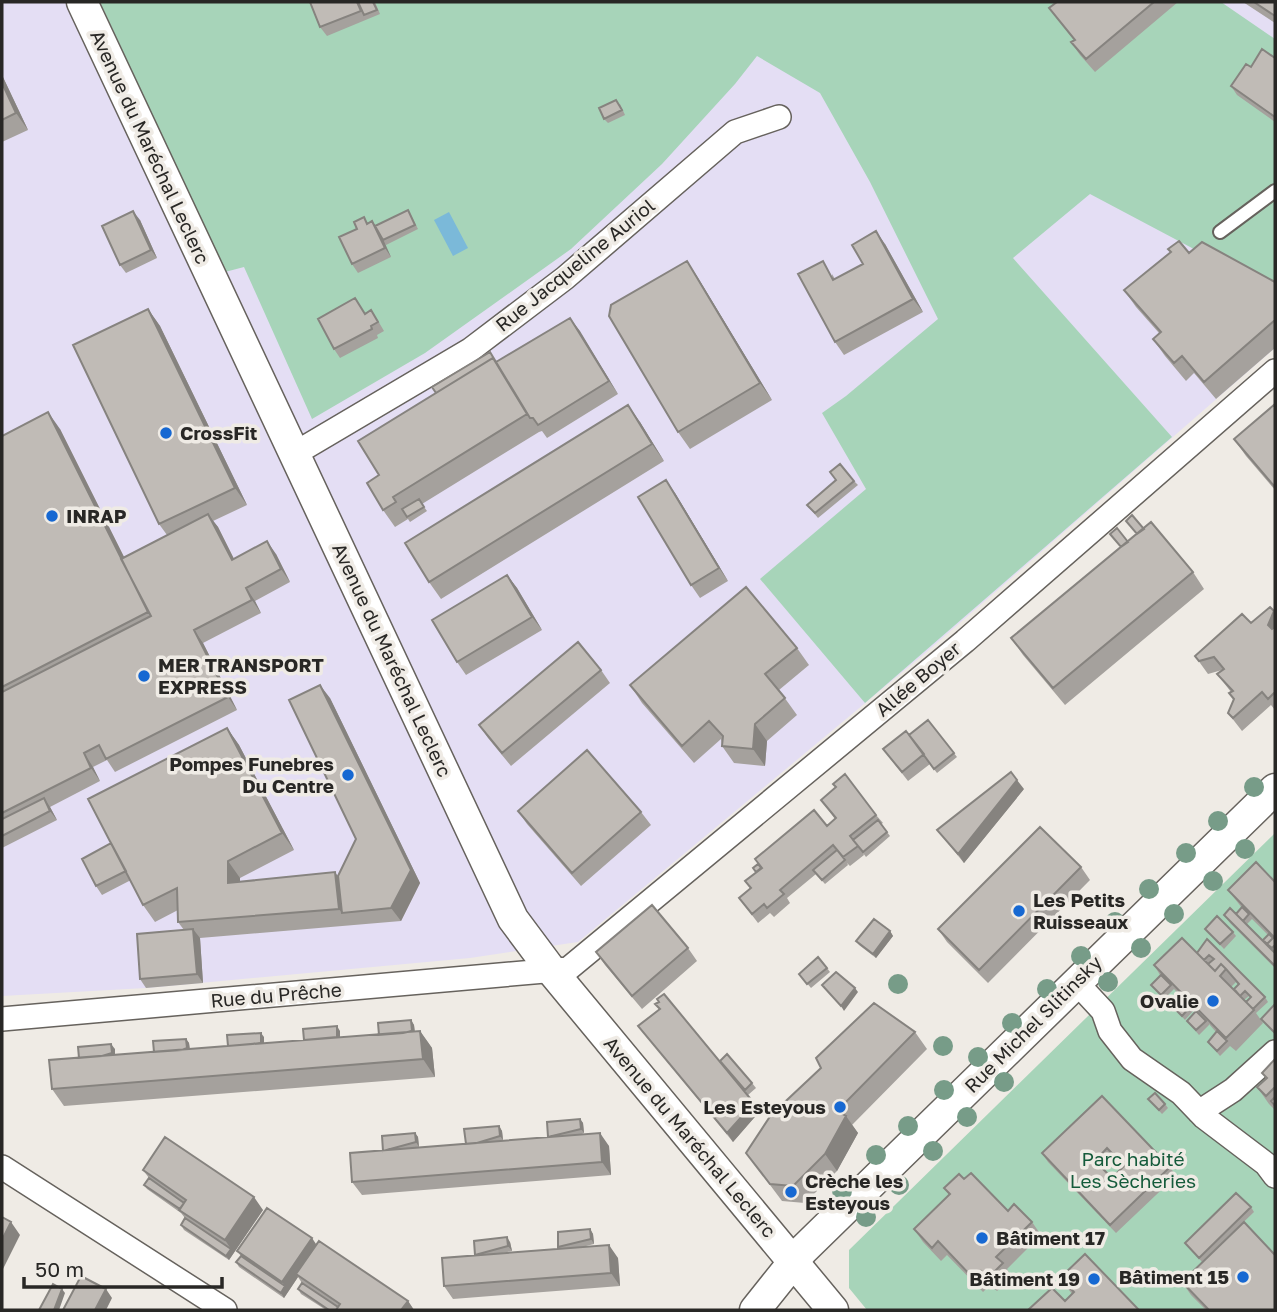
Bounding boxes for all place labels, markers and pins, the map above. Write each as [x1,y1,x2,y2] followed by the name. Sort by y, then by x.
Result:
[180,421,258,444] place label: CrossFit
[158,425,174,441] marker: CrossFit
[66,504,127,527] place label: INRAP
[44,508,60,524] marker: INRAP
[158,653,324,698] place label: MER TRANSPORT EXPRESS
[136,668,152,684] marker: MER TRANSPORT EXPRESS
[169,752,334,797] place label: Pompes Funebres Du Centre
[340,767,356,783] marker: Pompes Funebres Du Centre
[1033,888,1128,933] place label: Les Petits Ruisseaux
[1011,903,1027,919] marker: Les Petits Ruisseaux
[1140,989,1199,1012] place label: Ovalie
[1205,993,1221,1009] marker: Ovalie
[703,1095,826,1118] place label: Les Esteyous
[832,1099,848,1115] marker: Les Esteyous
[805,1169,904,1214] place label: Crèche les Esteyous
[783,1184,799,1200] marker: Crèche les Esteyous
[996,1226,1105,1249] place label: Bâtiment 17
[974,1230,990,1246] marker: Bâtiment 17
[1119,1265,1229,1288] place label: Bâtiment 15
[969,1267,1080,1290] place label: Bâtiment 19
[1235,1269,1251,1285] marker: Bâtiment 15
[1086,1271,1102,1287] marker: Bâtiment 19

